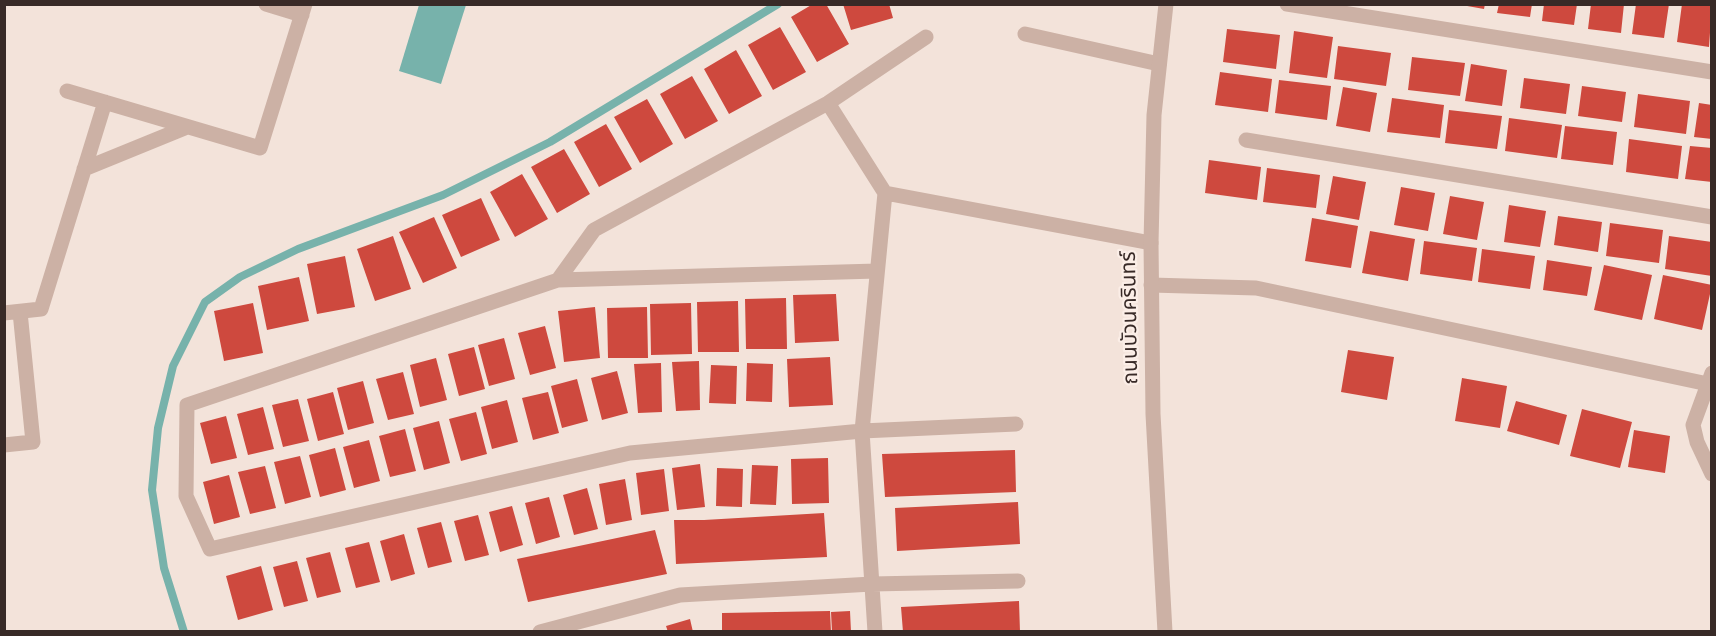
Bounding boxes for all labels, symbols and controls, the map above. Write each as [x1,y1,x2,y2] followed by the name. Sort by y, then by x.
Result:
[1117,251,1145,385] street label: ถนนบัวนครินทร์

